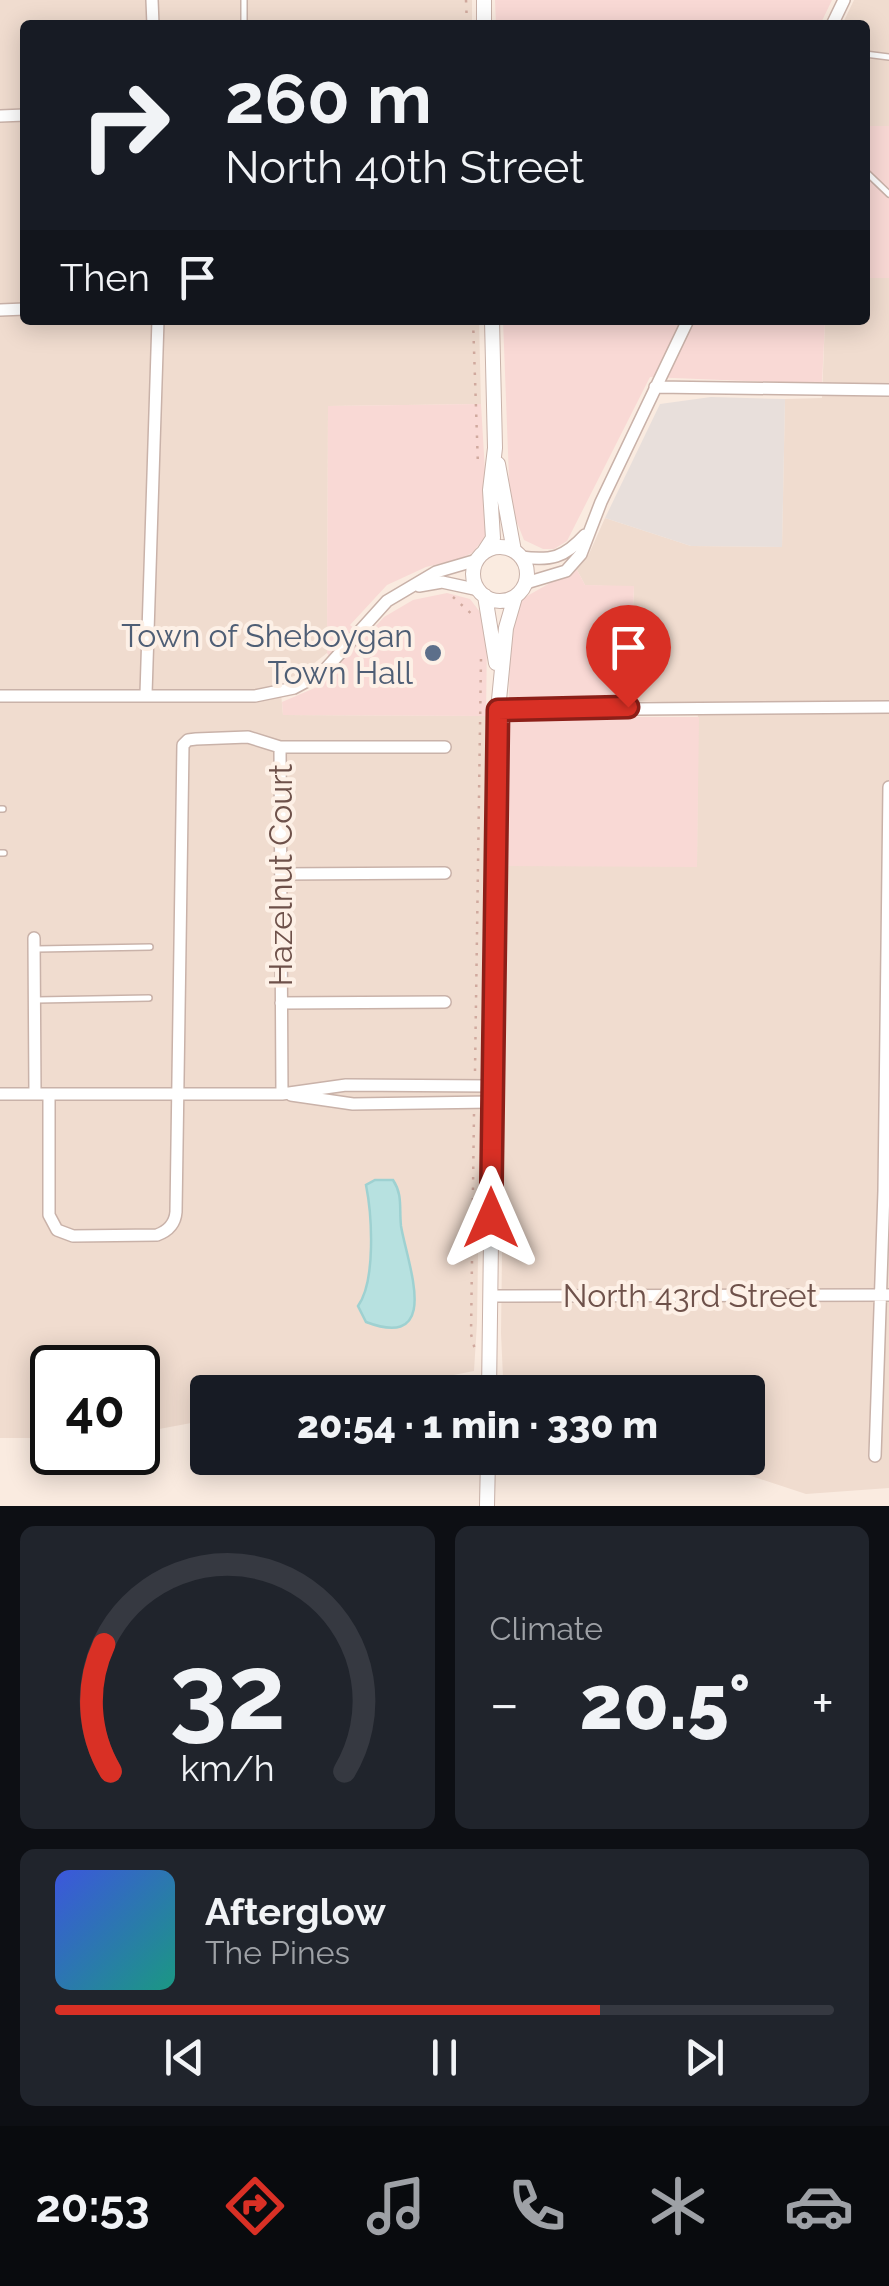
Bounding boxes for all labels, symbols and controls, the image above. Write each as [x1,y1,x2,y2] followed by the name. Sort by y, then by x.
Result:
[225,57,432,139] text: 260 m
[60,60,190,190] icon: right
[225,141,584,194] text: North 40th Street
[170,250,225,305] icon: arrive
[60,255,150,300] text: Then
[586,605,671,708] pin
[121,617,413,691] place label: Town of Sheboygan Town Hall
[601,620,656,675] icon: arrive
[422,642,444,664] marker: Town of Sheboygan Town Hall
[262,764,299,986] street label: Hazelnut Court
[439,1166,543,1270] position arrow
[563,1277,817,1314] street label: North 43rd Street
[30,1345,160,1475] speed limit sign: 40
[297,1402,658,1447] text: 20:54 · 1 min · 330 m
[490,1610,603,1647] text: Climate
[169,1631,286,1753] text: 32
[580,1658,751,1747] text: 20.5°
[490,1671,519,1736] text: −
[811,1671,834,1736] text: +
[180,1747,274,1789] text: km/h
[205,1889,386,1934] text: Afterglow
[205,1934,350,1971] text: The Pines
[157,2030,212,2085] icon: previous
[417,2030,472,2085] icon: pause
[677,2030,732,2085] icon: next
[220,2171,290,2241] icon: directions
[361,2171,431,2241] icon: music
[502,2171,572,2241] icon: phone
[643,2171,713,2241] icon: climate
[784,2171,854,2241] icon: car
[35,2180,150,2233] text: 20:53

